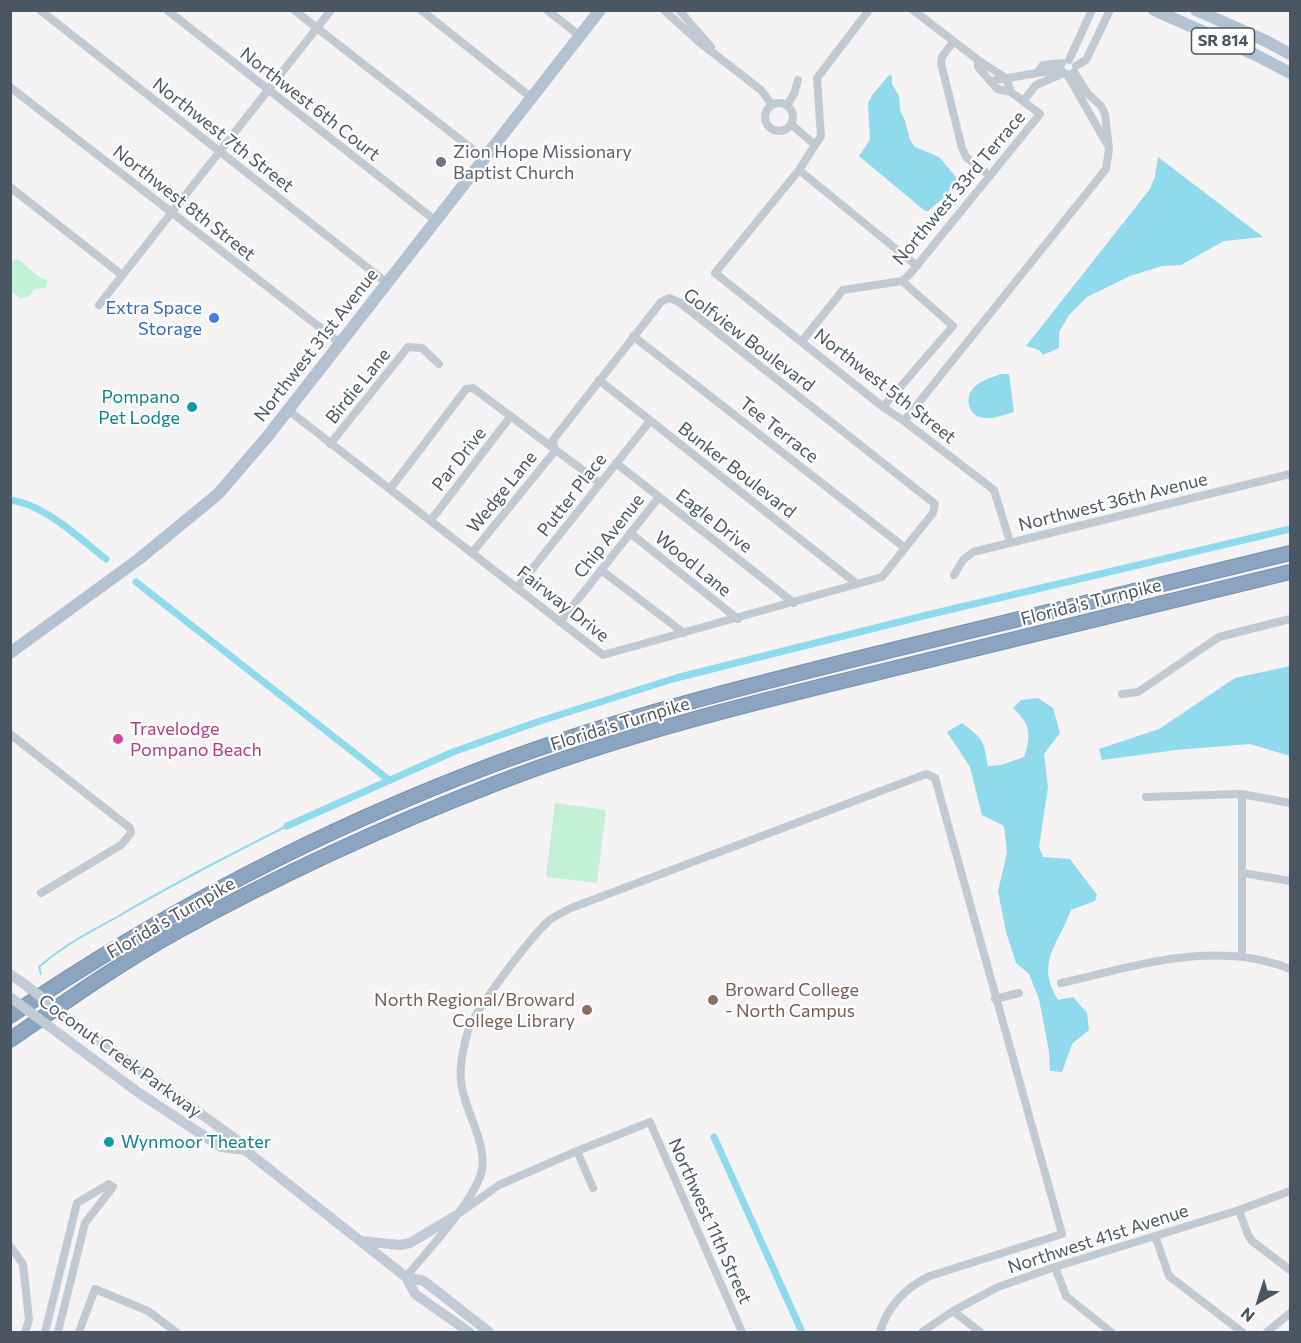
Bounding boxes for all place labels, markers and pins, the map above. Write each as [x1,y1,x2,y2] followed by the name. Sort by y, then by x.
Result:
[453,141,632,184] place label: Zion Hope Missionary Baptist Church
[434,155,448,169] marker: Zion Hope Missionary Baptist Church
[105,297,202,340] place label: Extra Space Storage
[207,311,221,325] marker: Extra Space Storage
[98,386,180,428] place label: Pompano Pet Lodge
[185,400,199,414] marker: Pompano Pet Lodge
[130,718,262,760] place label: Travelodge Pompano Beach
[111,732,125,746] marker: Travelodge Pompano Beach
[725,979,859,1022] place label: Broward College - North Campus
[374,989,575,1032] place label: North Regional/Broward College Library
[706,993,720,1007] marker: Broward College - North Campus
[580,1003,594,1017] marker: North Regional/Broward College Library
[121,1131,271,1153] place label: Wynmoor Theater
[102,1135,116,1149] marker: Wynmoor Theater

